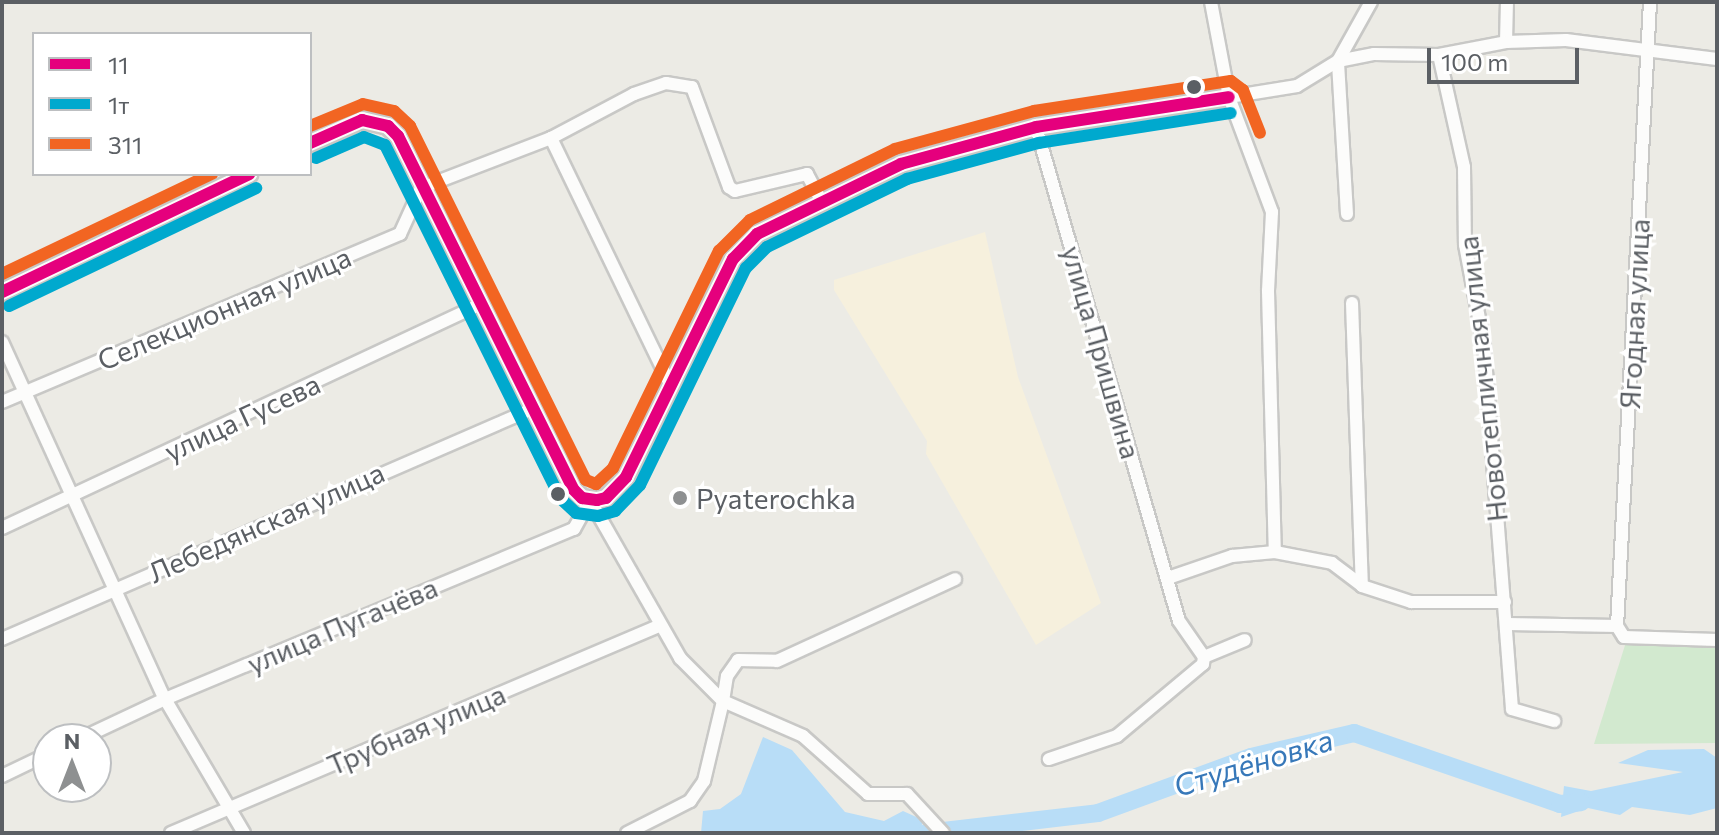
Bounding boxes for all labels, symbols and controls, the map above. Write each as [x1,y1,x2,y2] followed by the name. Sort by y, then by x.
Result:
[32,32,312,176] legend
[1431,32,1583,82] scale bar
[1441,47,1508,76] text: 100 m
[108,50,129,79] text: 11
[1186,79,1202,95] unlabelled marker
[108,90,130,119] text: 1т
[108,130,142,159] text: 311
[1612,218,1656,410] street label: Ягодная улица
[1450,235,1514,523] street label: Новотепличная улица
[92,239,356,377] street label: Селекционная улица
[1056,242,1148,462] street label: улица Пришвина
[159,366,325,468] street label: улица Гусева
[143,455,389,589] street label: Лебедянская улица
[696,481,856,515] place label: Pyaterochka
[550,486,566,502] unlabelled marker
[671,489,689,507] marker: Pyaterochka
[242,570,442,680] street label: улица Пугачёва
[322,676,510,782] street label: Трубная улица
[1169,721,1337,803] water label: Студёновка
[32,723,112,803] north arrow
[64,727,80,754] text: N

